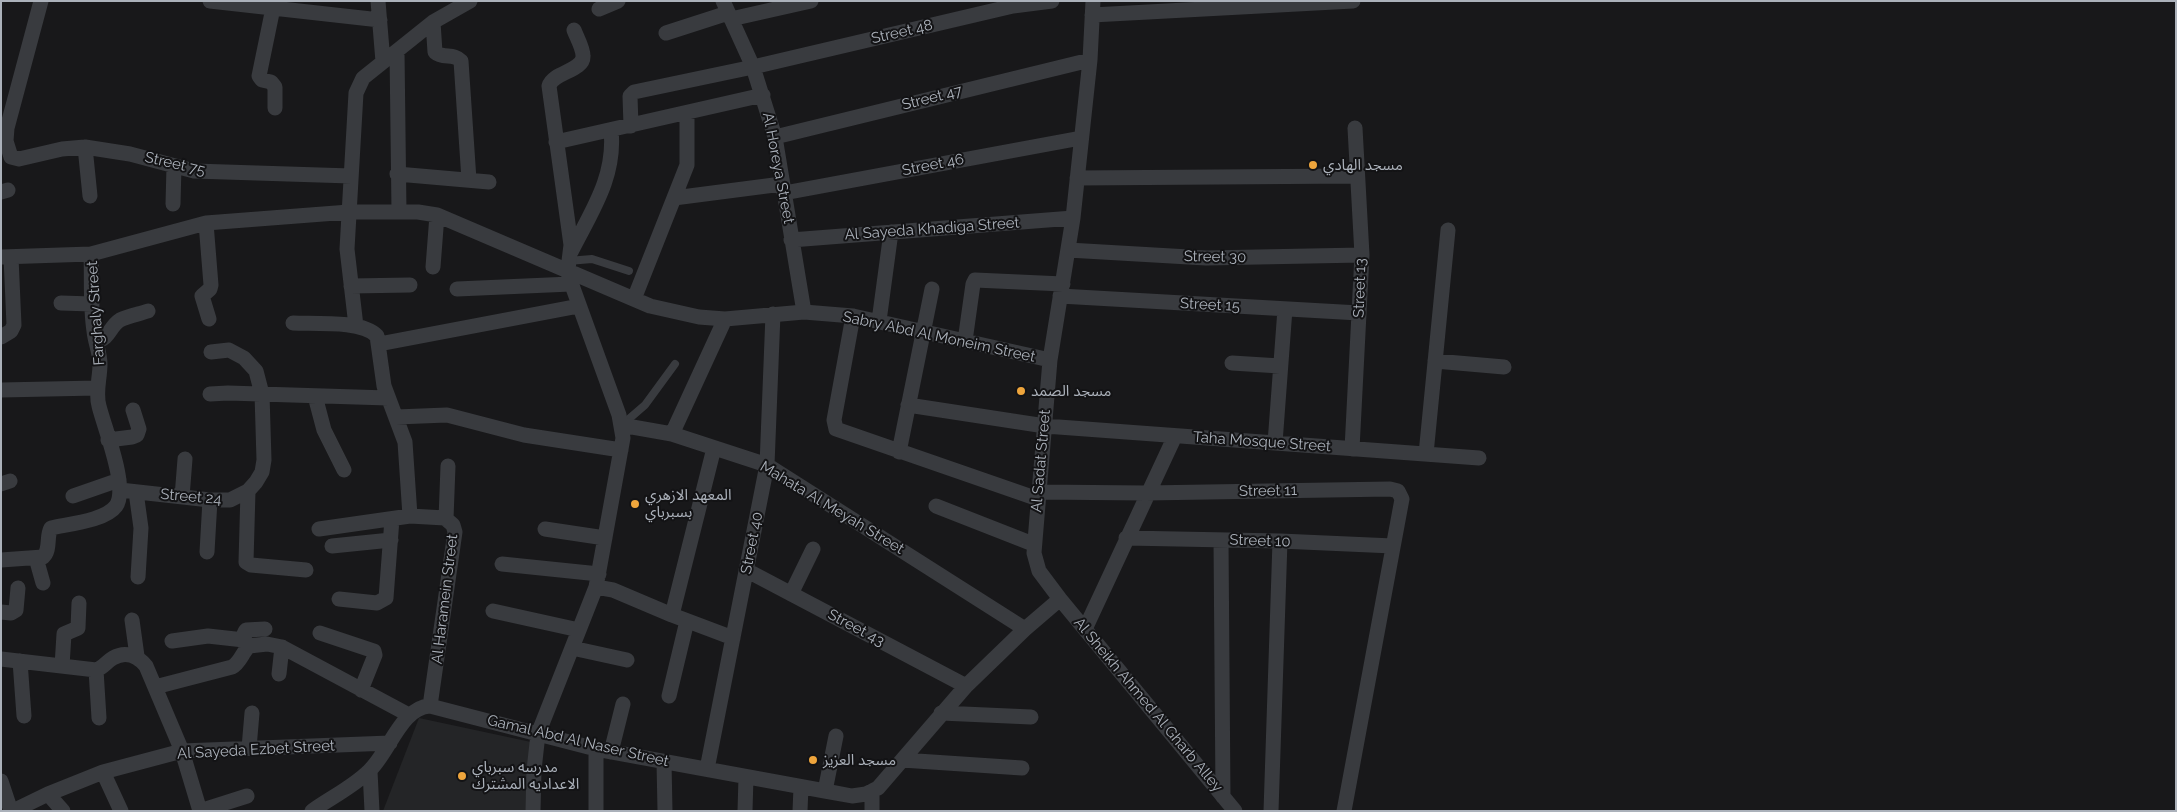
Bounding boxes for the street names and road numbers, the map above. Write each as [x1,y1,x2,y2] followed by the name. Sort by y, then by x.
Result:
[870,16,934,48] street label: Street 48
[900,82,964,114] street label: Street 47
[758,111,798,225] street label: Al Horeya Street
[143,148,207,180] street label: Street 75
[901,150,965,180] street label: Street 46
[844,214,1020,244] street label: Al Sayeda Khadiga Street
[1184,247,1246,267] street label: Street 30
[1350,258,1370,318] street label: Street 13
[83,260,109,366] street label: Farghaly Street
[1180,294,1240,316] street label: Street 15
[841,308,1037,366] street label: Sabry Abd Al Moneim Street
[1028,409,1054,513] street label: Al Sadat Street
[1192,428,1332,456] street label: Taha Mosque Street
[757,458,907,558] street label: Mahata Al Meyah Street
[1239,481,1297,501] street label: Street 11
[160,485,222,509] street label: Street 24
[737,510,767,576] street label: Street 40
[1229,531,1291,551] street label: Street 10
[428,533,462,665] street label: Al Haramein Street
[825,606,887,650] street label: Street 43
[1070,614,1226,796] street label: Al Sheikh Ahmed Al Gharb Alley
[485,711,671,771] street label: Gamal Abd Al Naser Street
[177,737,335,763] street label: Al Sayeda Ezbet Street

